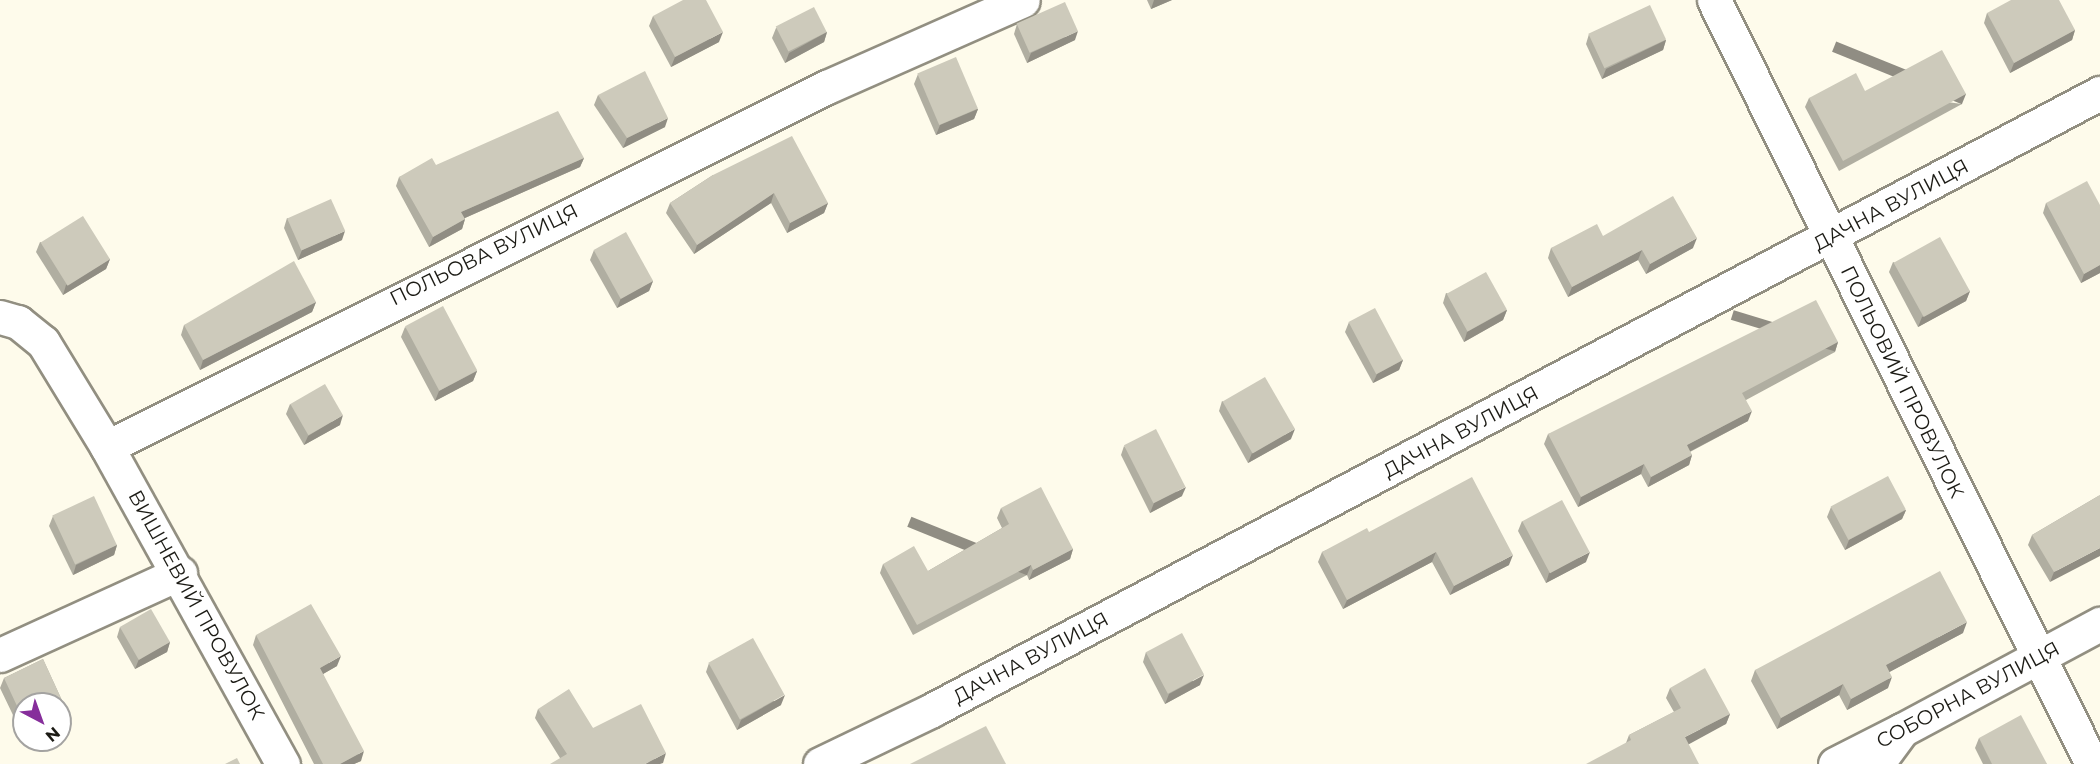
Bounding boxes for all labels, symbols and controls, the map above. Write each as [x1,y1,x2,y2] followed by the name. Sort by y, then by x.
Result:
[1809,154,1973,256] street label: ДАЧНА ВУЛИЦЯ
[386,199,582,311] street label: ПОЛЬОВА ВУЛИЦЯ
[1835,262,1969,502] street label: ПОЛЬОВИЙ ПРОВУЛОК
[1379,381,1543,483] street label: ДАЧНА ВУЛИЦЯ
[123,486,269,724] street label: ВИШНЕВИЙ ПРОВУЛОК
[949,607,1113,709] street label: ДАЧНА ВУЛИЦЯ
[1872,637,2064,753] street label: СОБОРНА ВУЛИЦЯ
[12,692,72,752] north arrow
[42,723,64,746] text: N

